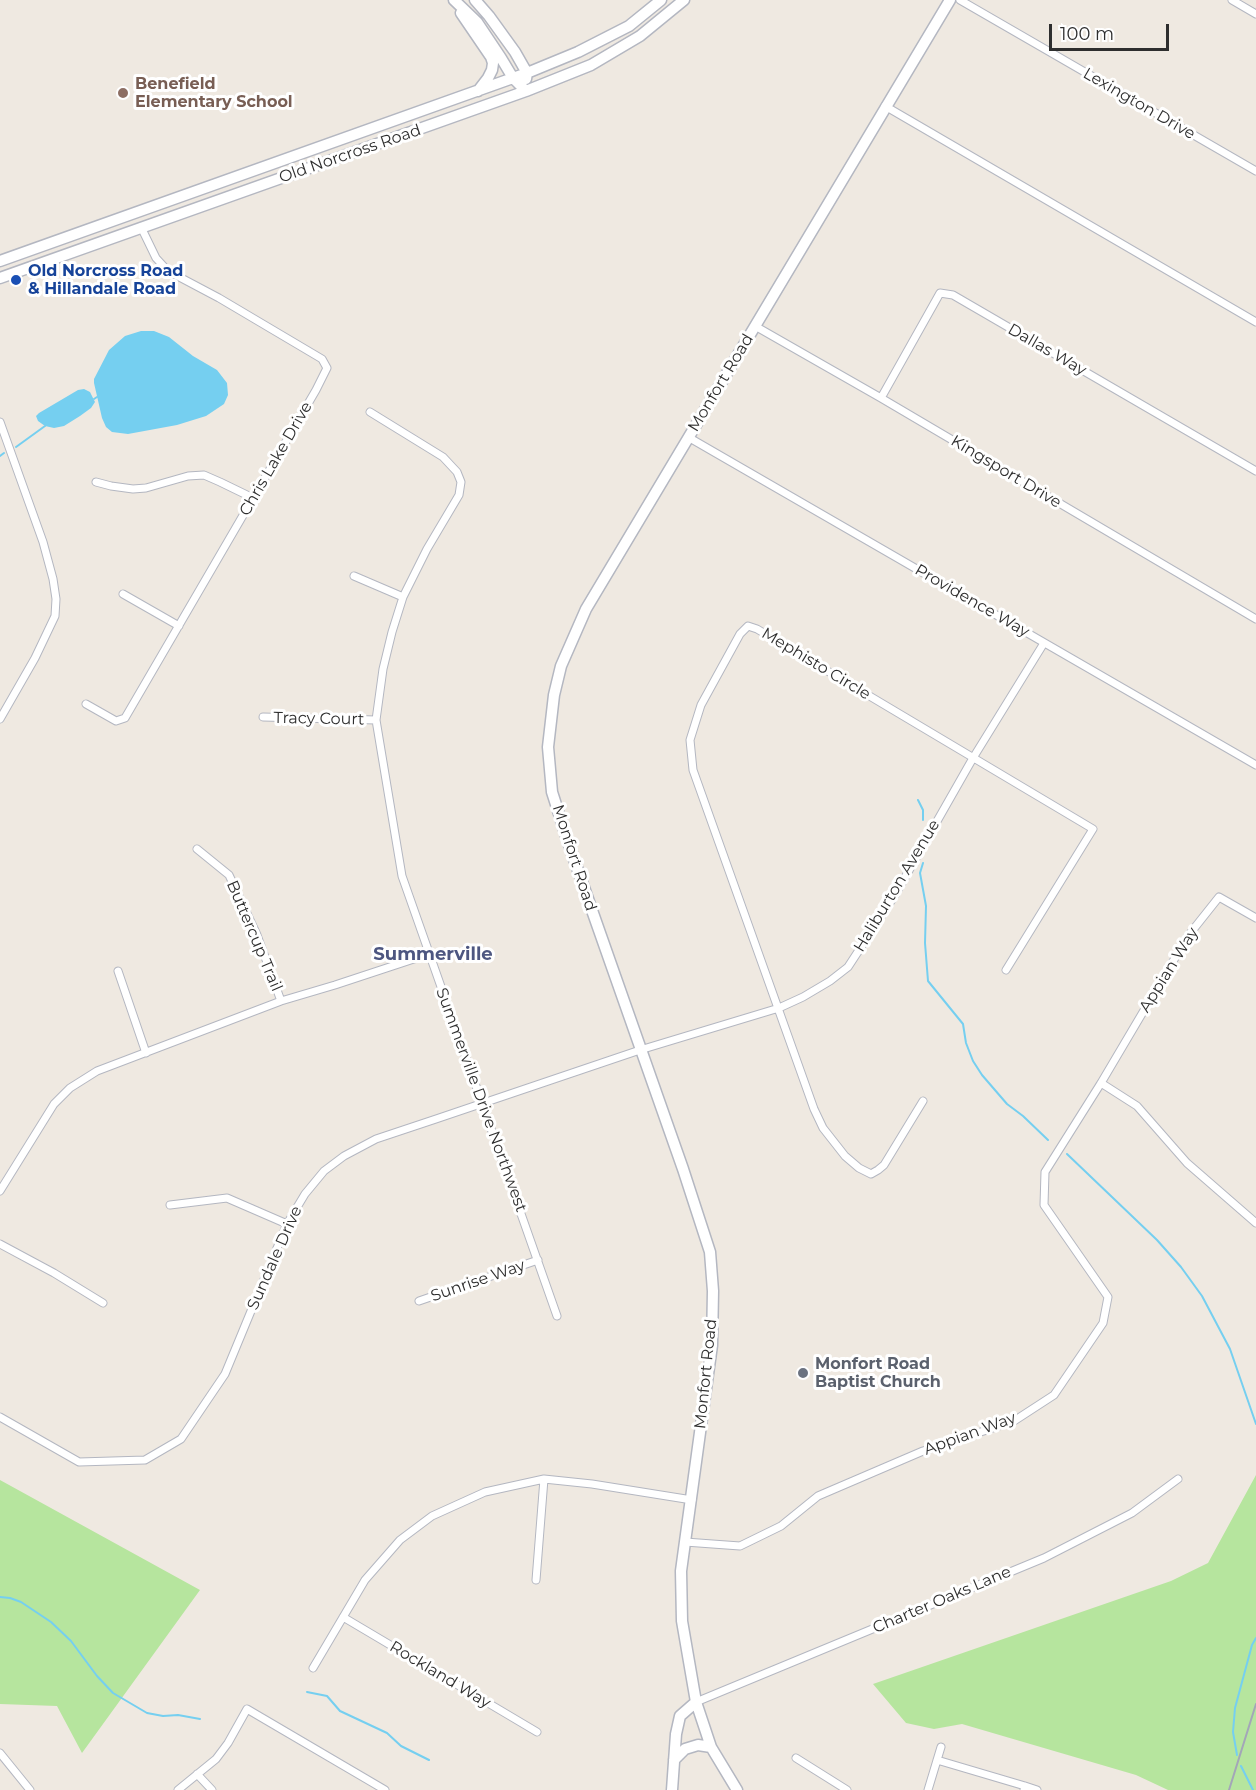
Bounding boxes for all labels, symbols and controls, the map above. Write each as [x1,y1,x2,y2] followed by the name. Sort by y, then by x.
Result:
[1052,12,1172,50] scale bar
[1060,23,1114,45] text: 100 m
[1079,64,1199,144] street label: Lexington Drive
[135,74,293,112] place label: Benefield Elementary School
[116,86,130,100] marker: Benefield Elementary School
[276,121,424,187] street label: Old Norcross Road
[28,261,183,299] place label: Old Norcross Road & Hillandale Road
[9,273,23,287] marker: Old Norcross Road & Hillandale Road
[1004,320,1090,380] street label: Dallas Way
[684,331,758,435] street label: Monfort Road
[236,399,316,519] street label: Chris Lake Drive
[947,431,1065,513] street label: Kingsport Drive
[911,560,1033,642] street label: Providence Way
[758,624,874,704] street label: Mephisto Circle
[273,709,365,729] street label: Tracy Court
[548,802,600,914] street label: Monfort Road
[850,816,944,956] street label: Haliburton Avenue
[222,878,286,994] street label: Buttercup Trail
[1135,924,1203,1016] street label: Appian Way
[373,944,493,966] district label: Summerville
[431,985,531,1215] street label: Summerville Drive Northwest
[244,1203,306,1313] street label: Sundale Drive
[428,1256,528,1306] street label: Sunrise Way
[691,1318,721,1430] street label: Monfort Road
[815,1354,941,1392] place label: Monfort Road Baptist Church
[796,1366,810,1380] marker: Monfort Road Baptist Church
[921,1408,1019,1460] street label: Appian Way
[870,1562,1014,1638] street label: Charter Oaks Lane
[386,1637,494,1713] street label: Rockland Way

